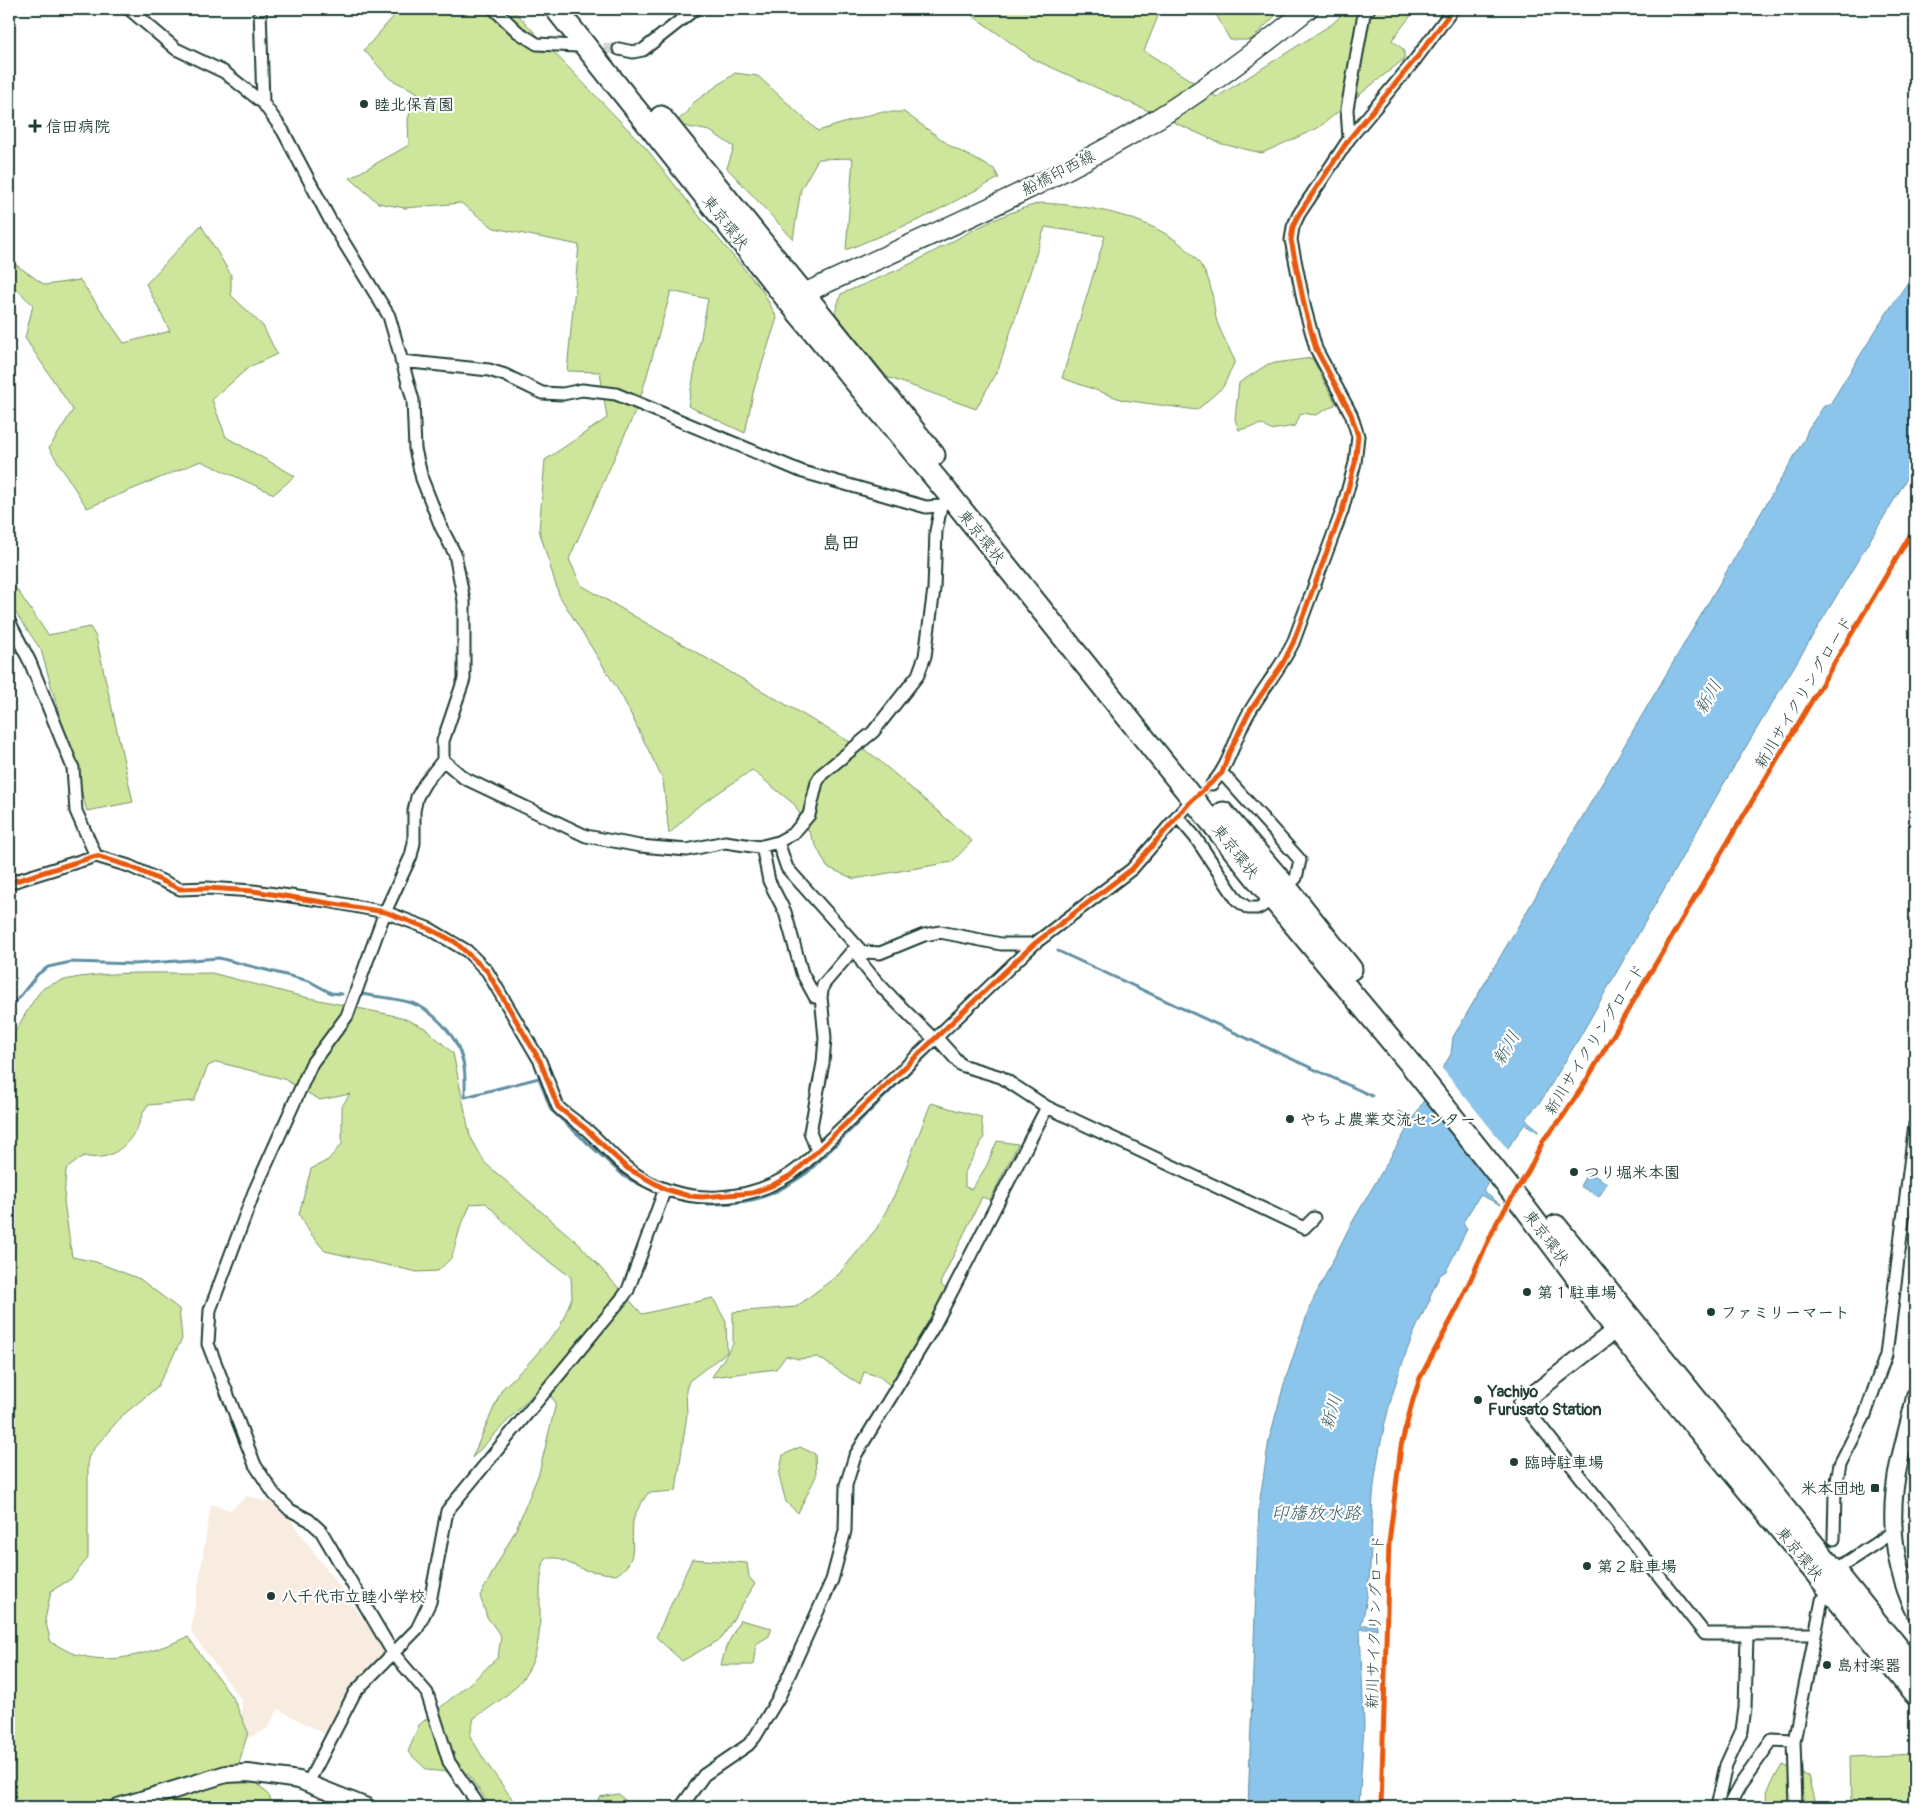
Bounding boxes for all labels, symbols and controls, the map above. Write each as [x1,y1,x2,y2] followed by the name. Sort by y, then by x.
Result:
[374,95,454,115] place label: 睦北保育園
[358,98,370,110] marker: 睦北保育園
[46,117,110,137] place label: 信田病院
[28,119,42,133] marker: 信田病院
[1018,146,1099,200] street label: 船橋印西線
[698,191,753,254] street label: 東京環状
[953,505,1009,568] street label: 東京環状
[822,531,860,555] district label: 島田
[1750,613,1857,772] street label: 新川サイクリングロード
[1689,676,1727,719] water label: 新川
[1208,820,1263,883] street label: 東京環状
[1540,960,1650,1119] street label: 新川サイクリングロード
[1487,1027,1525,1070] water label: 新川
[1300,1110,1476,1130] place label: やちよ農業交流センター
[1284,1113,1296,1125] marker: やちよ農業交流センター
[1584,1163,1680,1183] place label: つり堀米本園
[1568,1166,1580,1178] marker: つり堀米本園
[1519,1206,1573,1269] street label: 東京環状
[1537,1283,1617,1303] place label: 第１駐車場
[1521,1286,1533,1298] marker: 第１駐車場
[1721,1303,1850,1323] place label: ファミリーマート
[1705,1306,1717,1318] marker: ファミリーマート
[1487,1382,1602,1420] place label: Yachiyo Furusato Station
[1315,1392,1347,1433] water label: 新川
[1472,1394,1484,1406] marker: Yachiyo Furusato Station
[1524,1453,1604,1473] place label: 臨時駐車場
[1508,1456,1520,1468] marker: 臨時駐車場
[1801,1479,1865,1499] place label: 米本団地
[1869,1482,1881,1494] marker: 米本団地
[1271,1502,1362,1525] water label: 印旛放水路
[1771,1522,1827,1585] street label: 東京環状
[1362,1535,1388,1710] street label: 新川サイクリングロード
[1597,1557,1677,1577] place label: 第２駐車場
[1581,1560,1593,1572] marker: 第２駐車場
[281,1587,425,1607] place label: 八千代市立睦小学校
[265,1590,277,1602] marker: 八千代市立睦小学校
[1837,1656,1901,1676] place label: 島村楽器
[1821,1659,1833,1671] marker: 島村楽器

